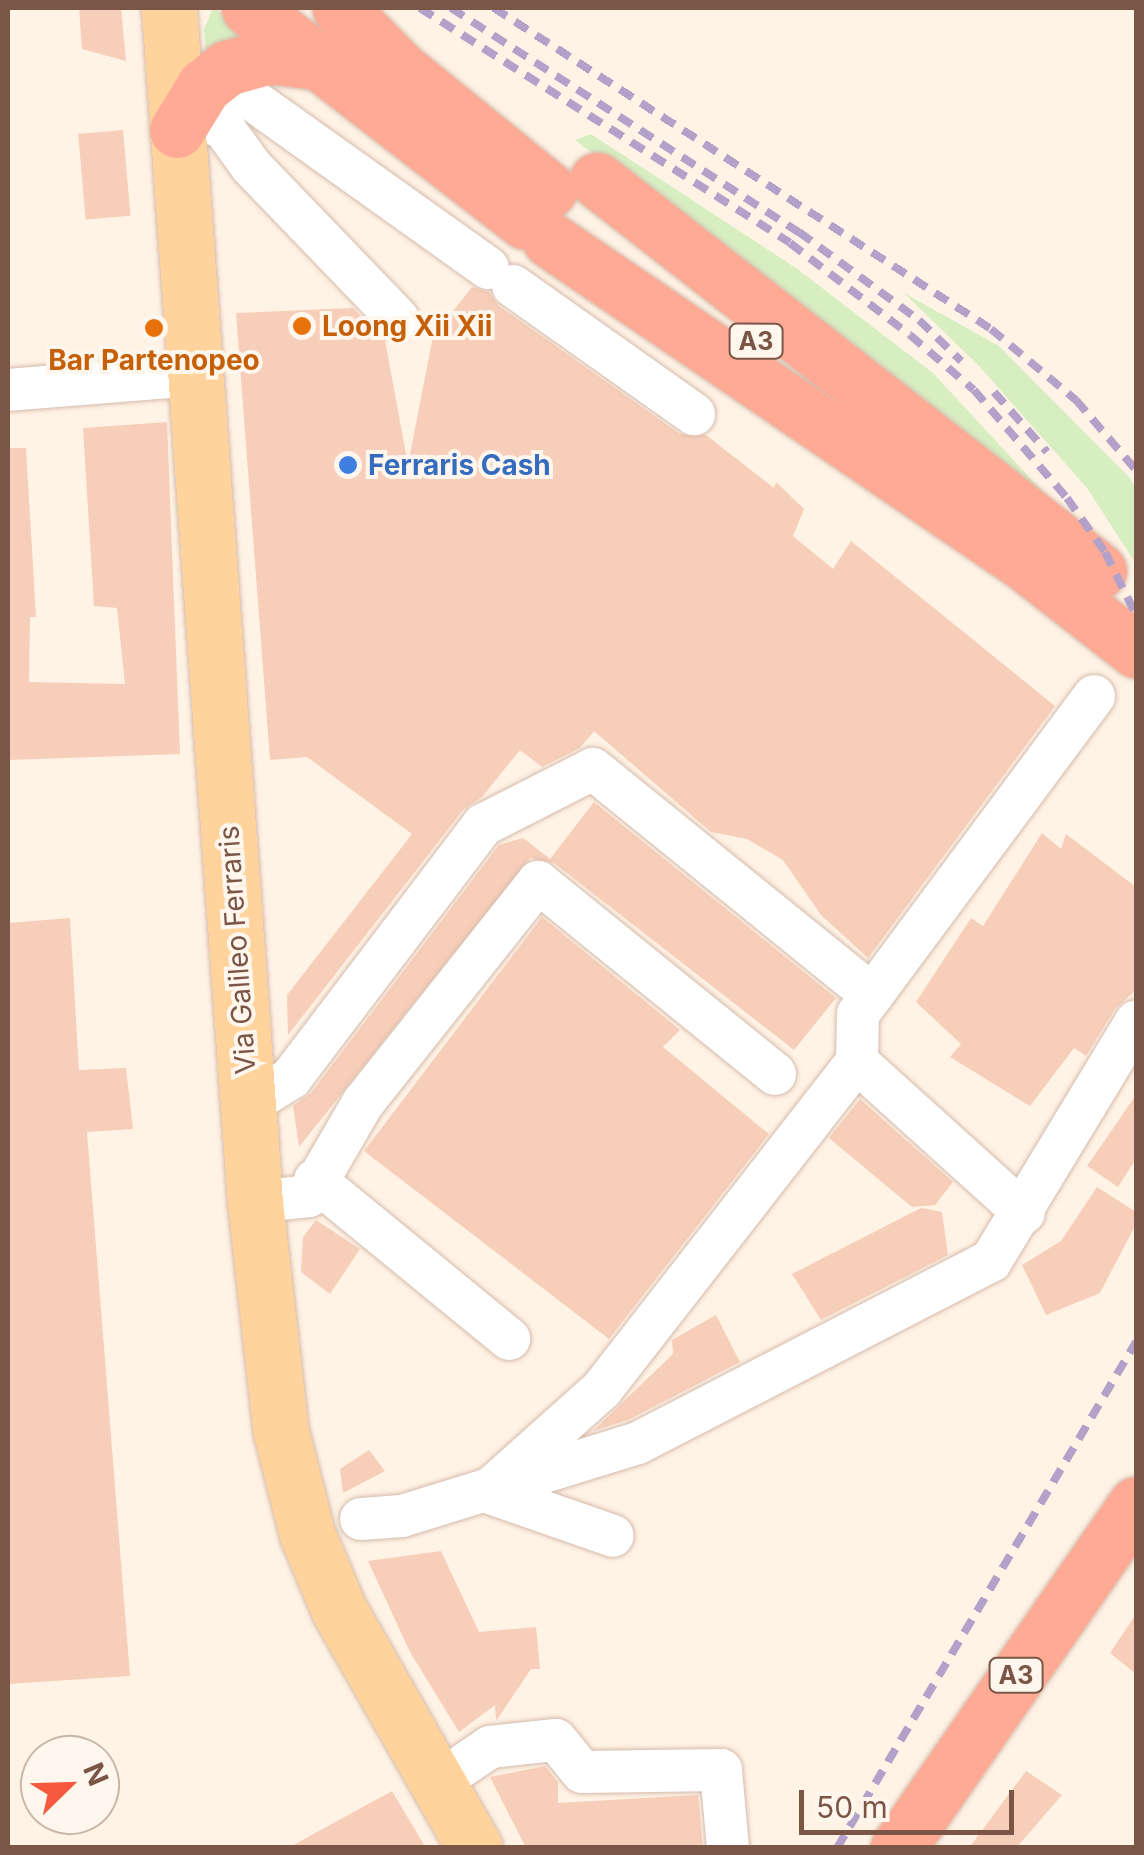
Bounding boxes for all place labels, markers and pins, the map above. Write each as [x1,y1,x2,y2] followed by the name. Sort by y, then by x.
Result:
[322,309,492,343] place label: Loong Xii Xii
[291,315,313,337] marker: Loong Xii Xii
[143,317,165,339] marker: Bar Partenopeo
[48,343,260,377] place label: Bar Partenopeo
[368,448,551,482] place label: Ferraris Cash
[337,454,359,476] marker: Ferraris Cash

